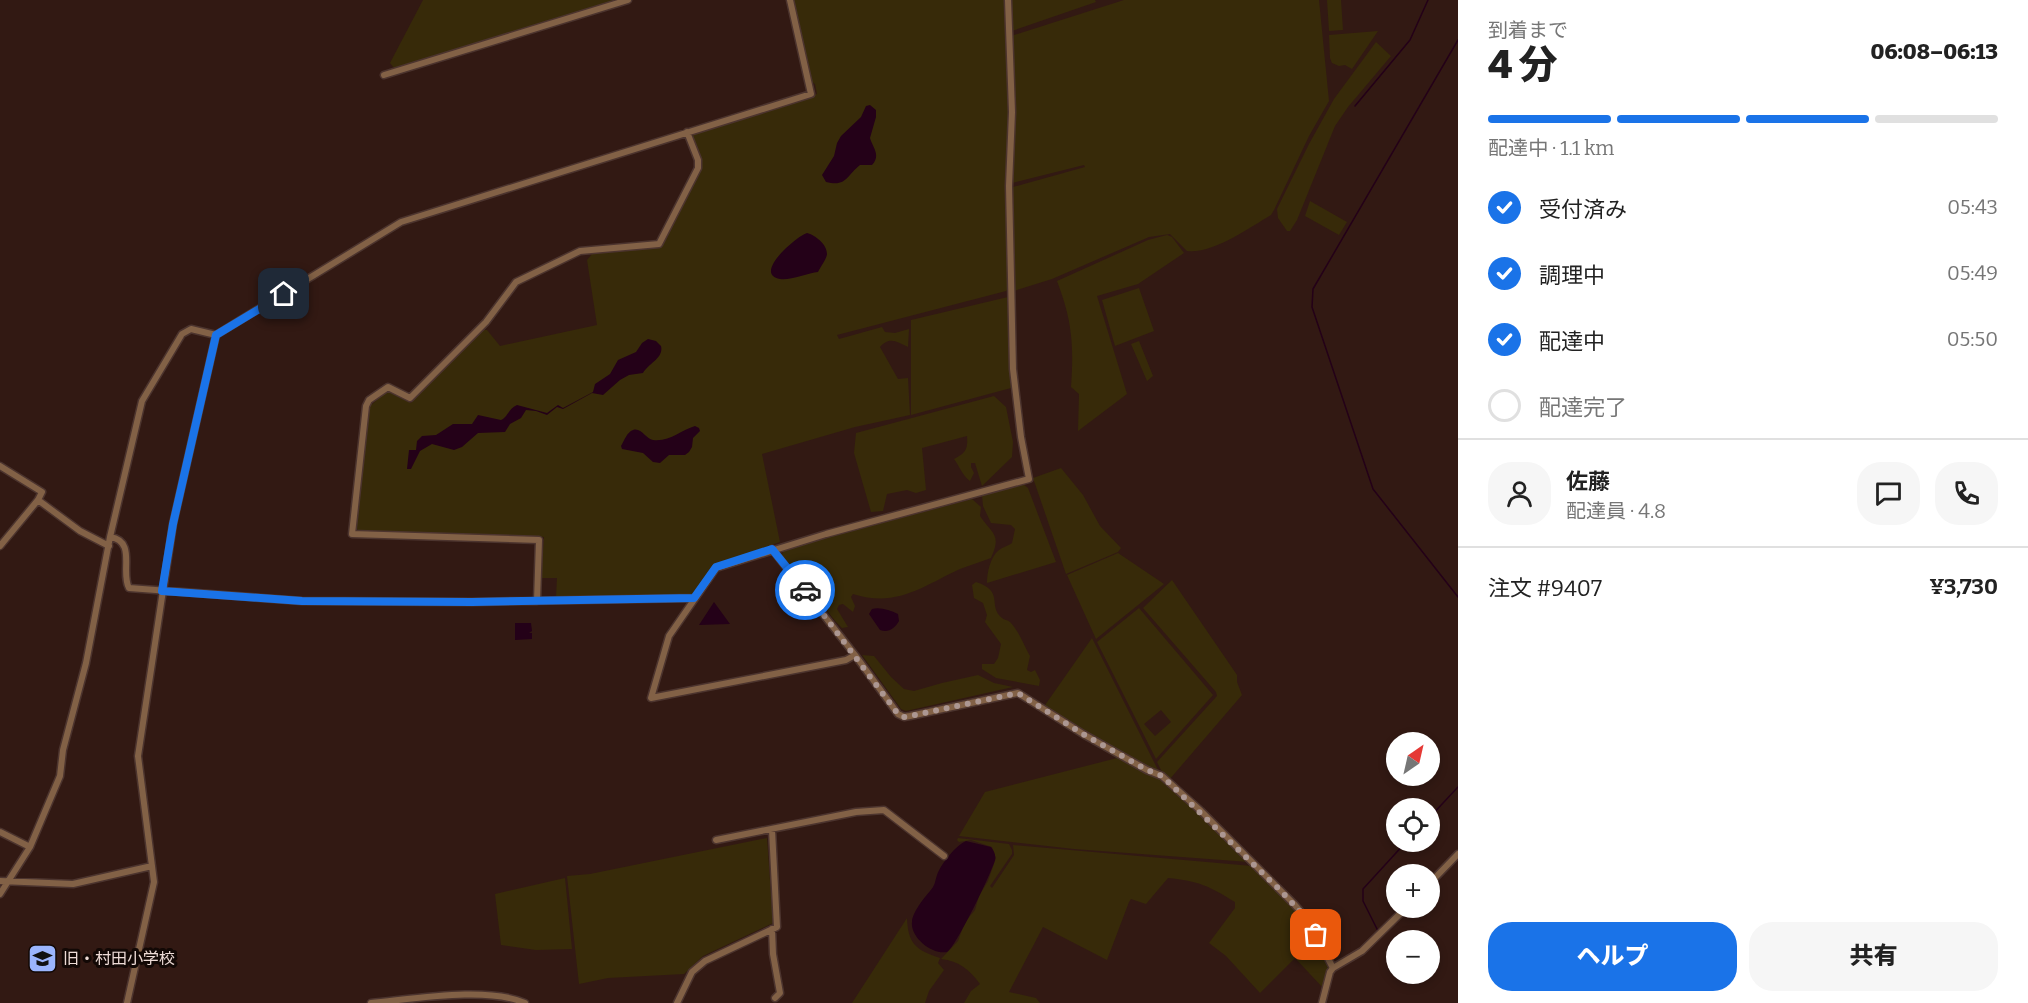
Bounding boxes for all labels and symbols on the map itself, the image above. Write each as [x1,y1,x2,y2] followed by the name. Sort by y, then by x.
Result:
[258,268,309,319] pin
[775,560,835,620] courier
[1386,732,1440,786] north arrow
[1290,909,1341,960] pin
[26,942,58,974] school or university icon: 旧・村田小学校
[63,949,175,968] place label: 旧・村田小学校

